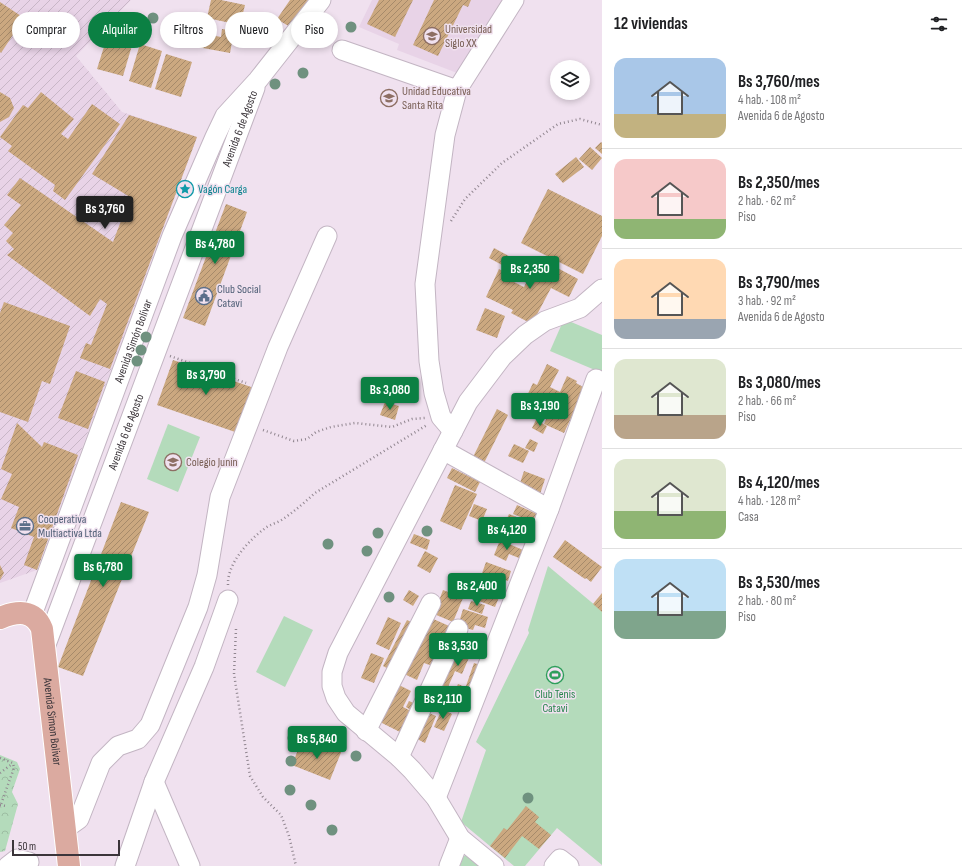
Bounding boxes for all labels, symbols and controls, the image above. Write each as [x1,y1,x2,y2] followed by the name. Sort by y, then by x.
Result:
[12,12,80,48] chip: Comprar
[88,12,152,48] chip: Alquilar
[160,12,217,48] chip: Filtros
[225,12,283,48] chip: Nuevo
[291,12,338,48] chip: Piso
[928,13,950,35] icon: filters
[614,14,688,34] text: 12 viviendas
[445,22,492,51] place label: Universidad Siglo XX
[422,26,442,46] school or university icon: Universidad Siglo XX
[550,60,590,100] map controls
[550,60,590,100] button: layers
[738,72,820,92] text: Bs 3,760/mes
[646,74,694,122] icon: home
[402,84,471,113] place label: Unidad Educativa Santa Rita
[379,88,399,108] school or university icon: Unidad Educativa Santa Rita
[219,89,261,170] street label: Avenida 6 de Agosto
[738,92,801,108] text: 4 hab. · 108 m²
[738,108,825,124] text: Avenida 6 de Agosto
[738,173,820,193] text: Bs 2,350/mes
[646,175,694,223] icon: home
[175,179,195,199] place icon: Vagón Carga
[198,182,247,197] place label: Vagón Carga
[738,193,796,209] text: 2 hab. · 62 m²
[64,196,146,230] pin: Bs 3,760
[85,201,125,217] text: Bs 3,760
[738,209,756,225] text: Piso
[174,231,256,265] pin: Bs 4,780
[195,236,235,252] text: Bs 4,780
[489,256,571,290] pin: Bs 2,350
[510,261,550,277] text: Bs 2,350
[738,273,820,293] text: Bs 3,790/mes
[646,275,694,323] icon: home
[217,282,261,311] place label: Club Social Catavi
[194,286,214,306] public building icon: Club Social Catavi
[738,293,796,309] text: 3 hab. · 92 m²
[111,297,156,386] street label: Avenida Simón Bolívar
[738,309,825,325] text: Avenida 6 de Agosto
[165,362,247,396] pin: Bs 3,790
[186,367,226,383] text: Bs 3,790
[738,373,821,393] text: Bs 3,080/mes
[646,375,694,423] icon: home
[349,377,431,411] pin: Bs 3,080
[370,382,410,398] text: Bs 3,080
[105,392,147,473] street label: Avenida 6 de Agosto
[499,393,581,427] pin: Bs 3,190
[738,393,796,409] text: 2 hab. · 66 m²
[520,398,560,414] text: Bs 3,190
[738,409,756,425] text: Piso
[163,452,183,472] school or university icon: Colegio Junín
[186,455,238,470] place label: Colegio Junín
[738,473,820,493] text: Bs 4,120/mes
[646,475,694,523] icon: home
[738,493,801,509] text: 4 hab. · 128 m²
[738,509,759,525] text: Casa
[38,512,102,541] place label: Cooperativa Multiactiva Ltda
[15,516,35,536] office icon: Cooperativa Multiactiva Ltda
[466,517,548,551] pin: Bs 4,120
[487,522,527,538] text: Bs 4,120
[62,554,144,588] pin: Bs 6,780
[83,559,123,575] text: Bs 6,780
[436,573,518,607] pin: Bs 2,400
[738,573,820,593] text: Bs 3,530/mes
[646,575,694,623] icon: home
[457,578,497,594] text: Bs 2,400
[738,593,796,609] text: 2 hab. · 80 m²
[738,609,756,625] text: Piso
[417,633,499,667] pin: Bs 3,530
[438,638,478,654] text: Bs 3,530
[545,665,565,685] sports icon: Club Tenis Catavi
[40,676,65,767] street label: Avenida Simon Bolivar
[402,686,484,720] pin: Bs 2,110
[535,687,575,716] place label: Club Tenis Catavi
[424,691,462,707] text: Bs 2,110
[276,726,358,760] pin: Bs 5,840
[297,731,337,747] text: Bs 5,840
[12,838,120,857] scale bar
[18,840,36,853] text: 50 m

